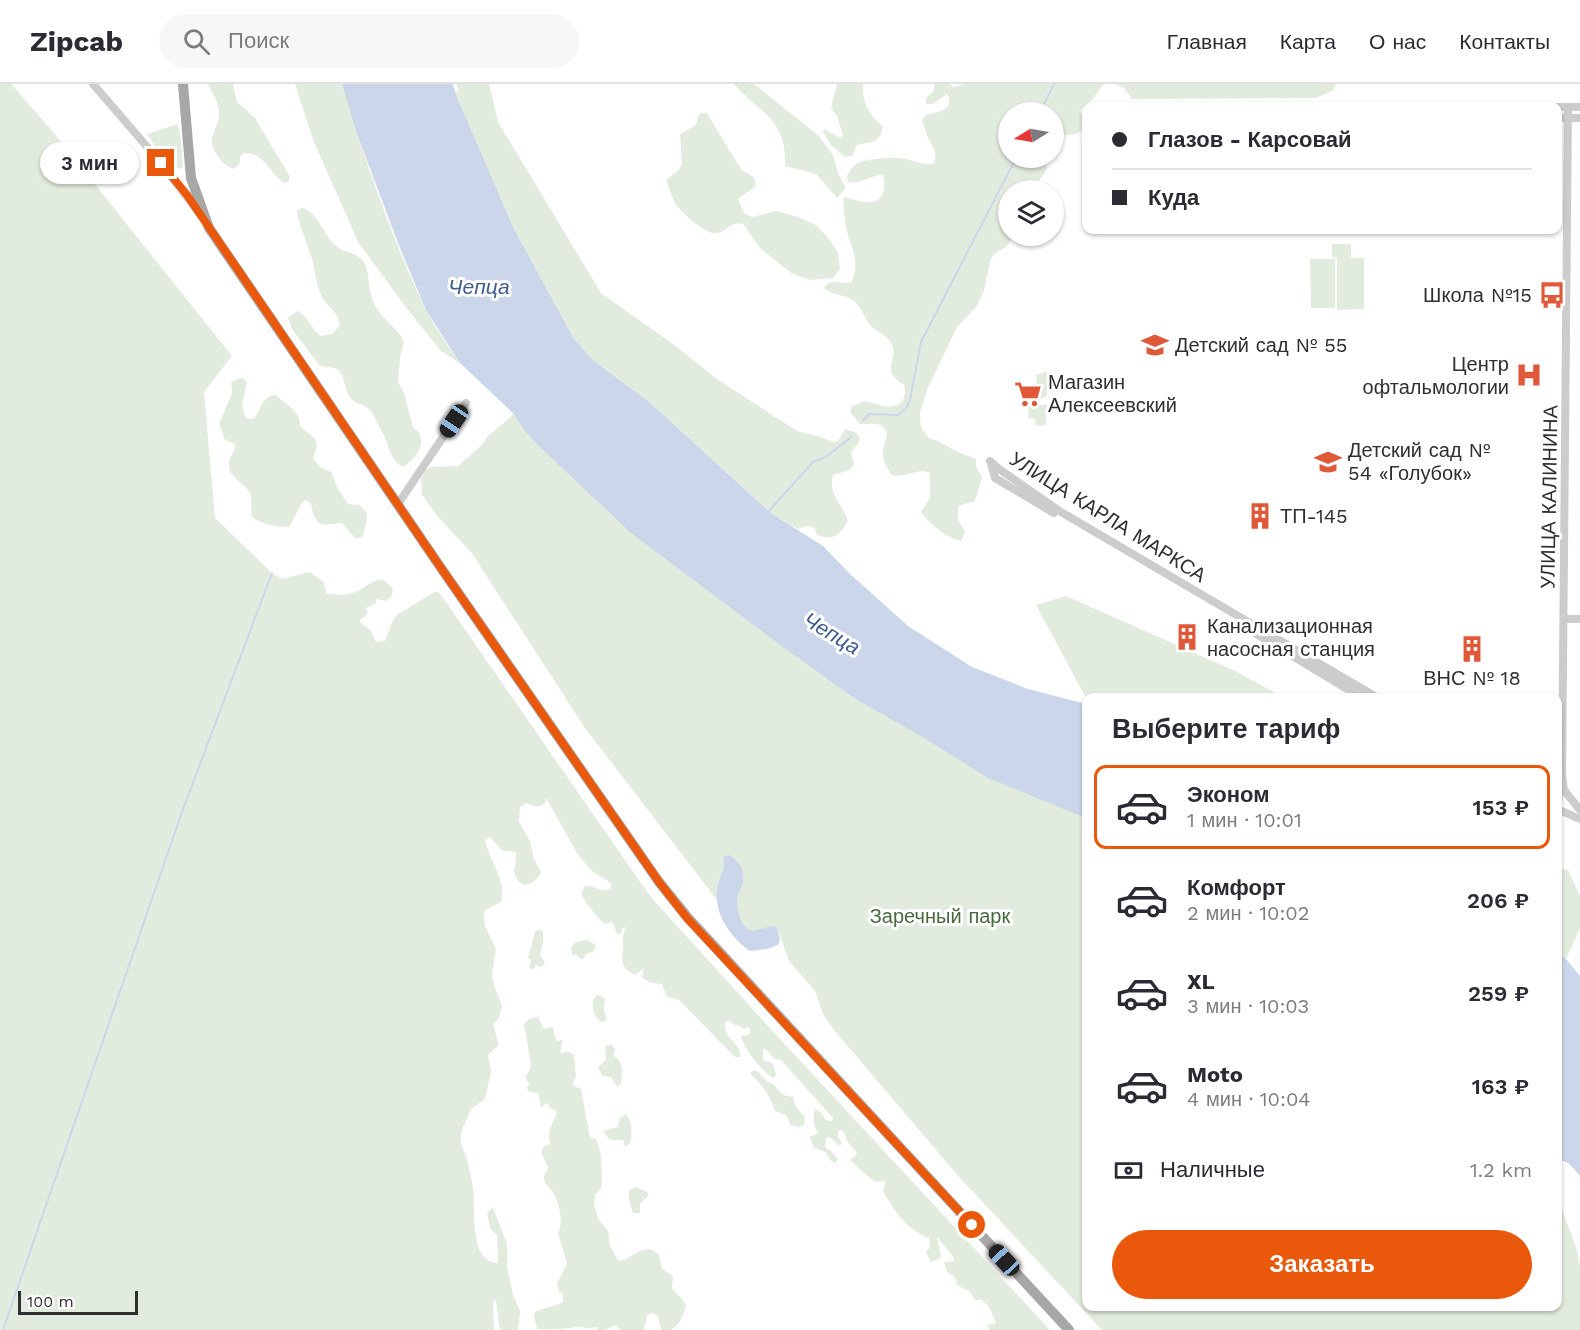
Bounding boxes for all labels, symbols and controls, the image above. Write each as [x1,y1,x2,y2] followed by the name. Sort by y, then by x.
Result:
[159,14,579,68] search box
[30,25,123,58] text: Zipcab
[180,25,213,58] icon: search
[228,28,289,53] text: Поиск
[1167,29,1247,54] text: Главная
[1280,29,1336,54] text: Карта
[1369,29,1426,54] text: О нас
[1459,29,1550,54] text: Контакты
[998,102,1064,168] north arrow
[998,102,1064,246] map controls
[1148,127,1351,152] text: Глазов - Карсовай
[41,142,140,184] callout: 3 мин
[147,149,174,176] route end
[61,151,118,175] text: 3 мин
[998,180,1064,246] button: layers
[1148,185,1199,210] text: Куда
[448,274,510,299] water label: Чепца
[1537,280,1567,310] bus stop icon: Школа №15
[1423,283,1532,307] place label: Школа №15
[1140,330,1170,360] school or university icon: Детский сад № 55
[1175,333,1347,357] place label: Детский сад № 55
[1363,352,1509,399] place label: Центр офтальмологии
[1514,360,1544,390] hospital icon: Центр офтальмологии
[1048,370,1177,417] place label: Магазин Алексеевский
[1013,379,1043,409] supermarket icon: Магазин Алексеевский
[436,401,472,441] car
[1535,404,1563,589] street label: УЛИЦА КАЛИНИНА
[1348,438,1490,485] place label: Детский сад № 54 «Голубок»
[1005,447,1211,588] street label: УЛИЦА КАРЛА МАРКСА
[1313,447,1343,477] school or university icon: Детский сад № 54 «Голубок»
[1245,501,1275,531] building icon: ТП-145
[1280,504,1348,528] place label: ТП-145
[799,606,865,660] water label: Чепца
[1207,614,1375,661] place label: Канализационная насосная станция
[1172,622,1202,652] building icon: Канализационная насосная станция
[1457,634,1487,664] building icon: ВНС № 18
[1423,666,1521,690] place label: ВНС № 18
[1112,713,1340,745] text: Выберите тариф
[1115,780,1169,834] icon: car
[1187,782,1270,807] text: Эконом
[1473,795,1529,820] text: 153 ₽
[1187,808,1302,832] text: 1 мин · 10:01
[1115,873,1169,927] icon: car
[1187,875,1286,900] text: Комфорт
[1467,888,1529,913] text: 206 ₽
[1187,901,1309,925] text: 2 мин · 10:02
[870,904,1010,928] park label: Заречный парк
[1115,966,1169,1020] icon: car
[1187,969,1215,994] text: XL
[1468,981,1529,1006] text: 259 ₽
[1187,994,1309,1018] text: 3 мин · 10:03
[1115,1059,1169,1113] icon: car
[1187,1062,1243,1087] text: Moto
[1472,1074,1529,1099] text: 163 ₽
[1187,1087,1311,1111] text: 4 мин · 10:04
[1112,1154,1145,1187] icon: cash
[1160,1157,1265,1182] text: Наличные
[1470,1158,1532,1182] text: 1.2 km
[958,1211,985,1238] route start
[1112,1230,1532,1299] button: Заказать
[985,1241,1023,1279] car
[18,1288,138,1316] scale bar
[27,1292,74,1311] text: 100 m

